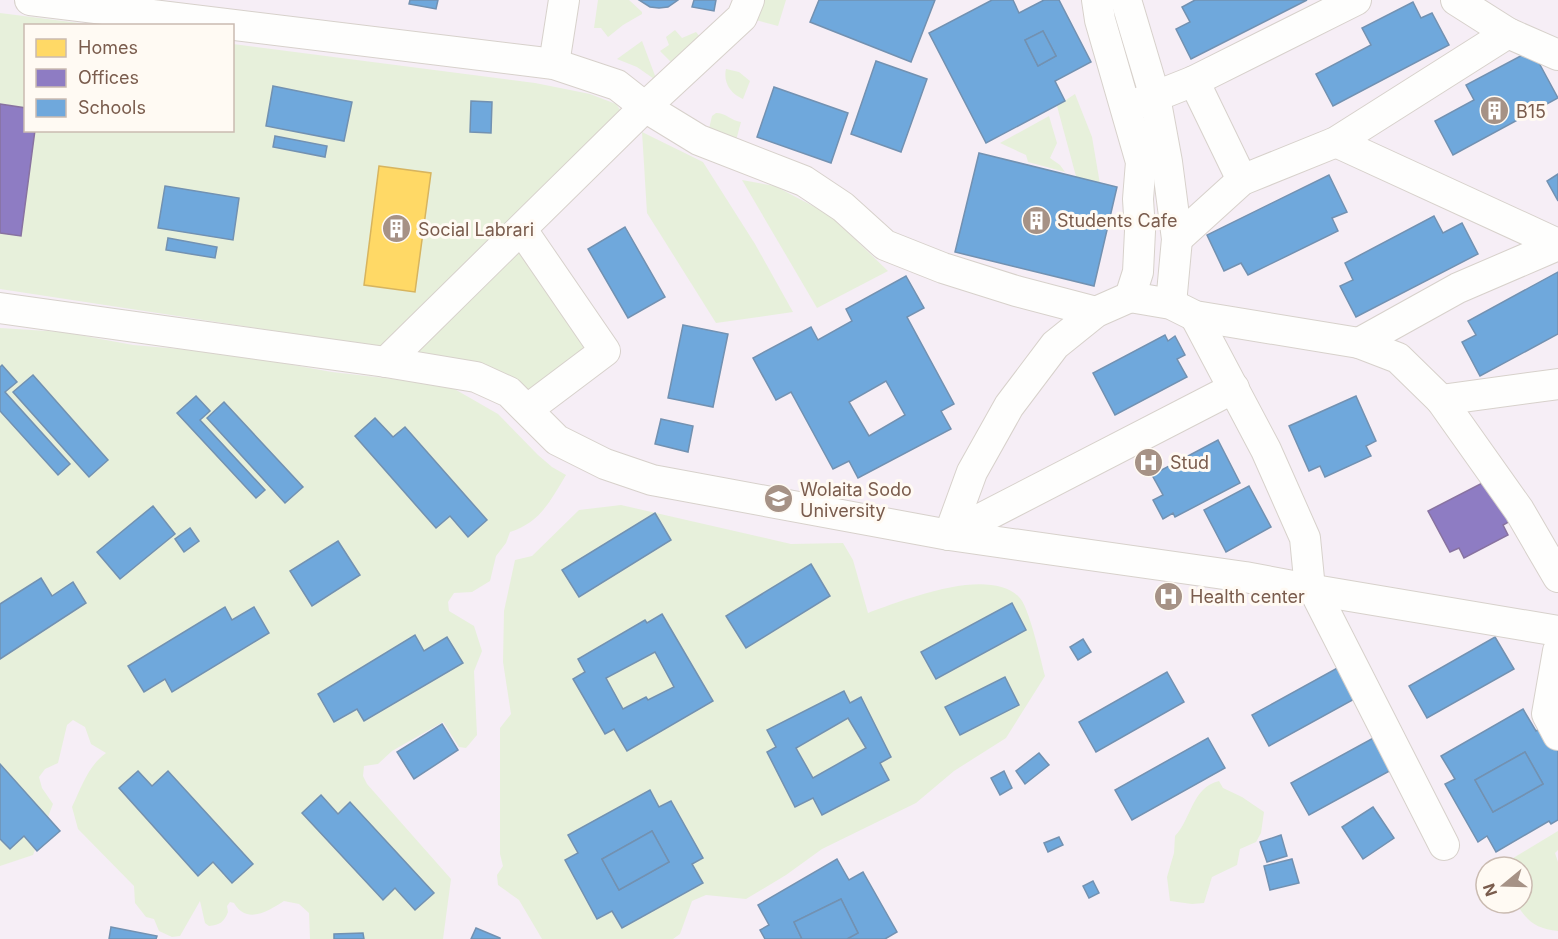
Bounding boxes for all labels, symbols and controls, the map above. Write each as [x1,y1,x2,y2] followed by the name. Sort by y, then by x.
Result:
[24,24,234,132] legend
[78,37,138,58] text: Homes
[78,67,139,88] text: Offices
[1479,95,1511,127] building icon: B15
[78,97,146,118] text: Schools
[1516,101,1546,122] place label: B15
[1020,204,1052,236] building icon: Students Cafe
[1057,210,1177,231] place label: Students Cafe
[381,213,413,245] building icon: Social Labrari
[418,219,534,240] place label: Social Labrari
[1133,446,1165,478] hospital icon: Stud
[1170,452,1209,473] place label: Stud
[800,479,912,521] place label: Wolaita Sodo University
[763,483,795,515] school or university icon: Wolaita Sodo University
[1153,580,1185,612] hospital icon: Health center
[1190,586,1305,607] place label: Health center
[1474,855,1534,915] north arrow
[1478,881,1501,899] text: N

